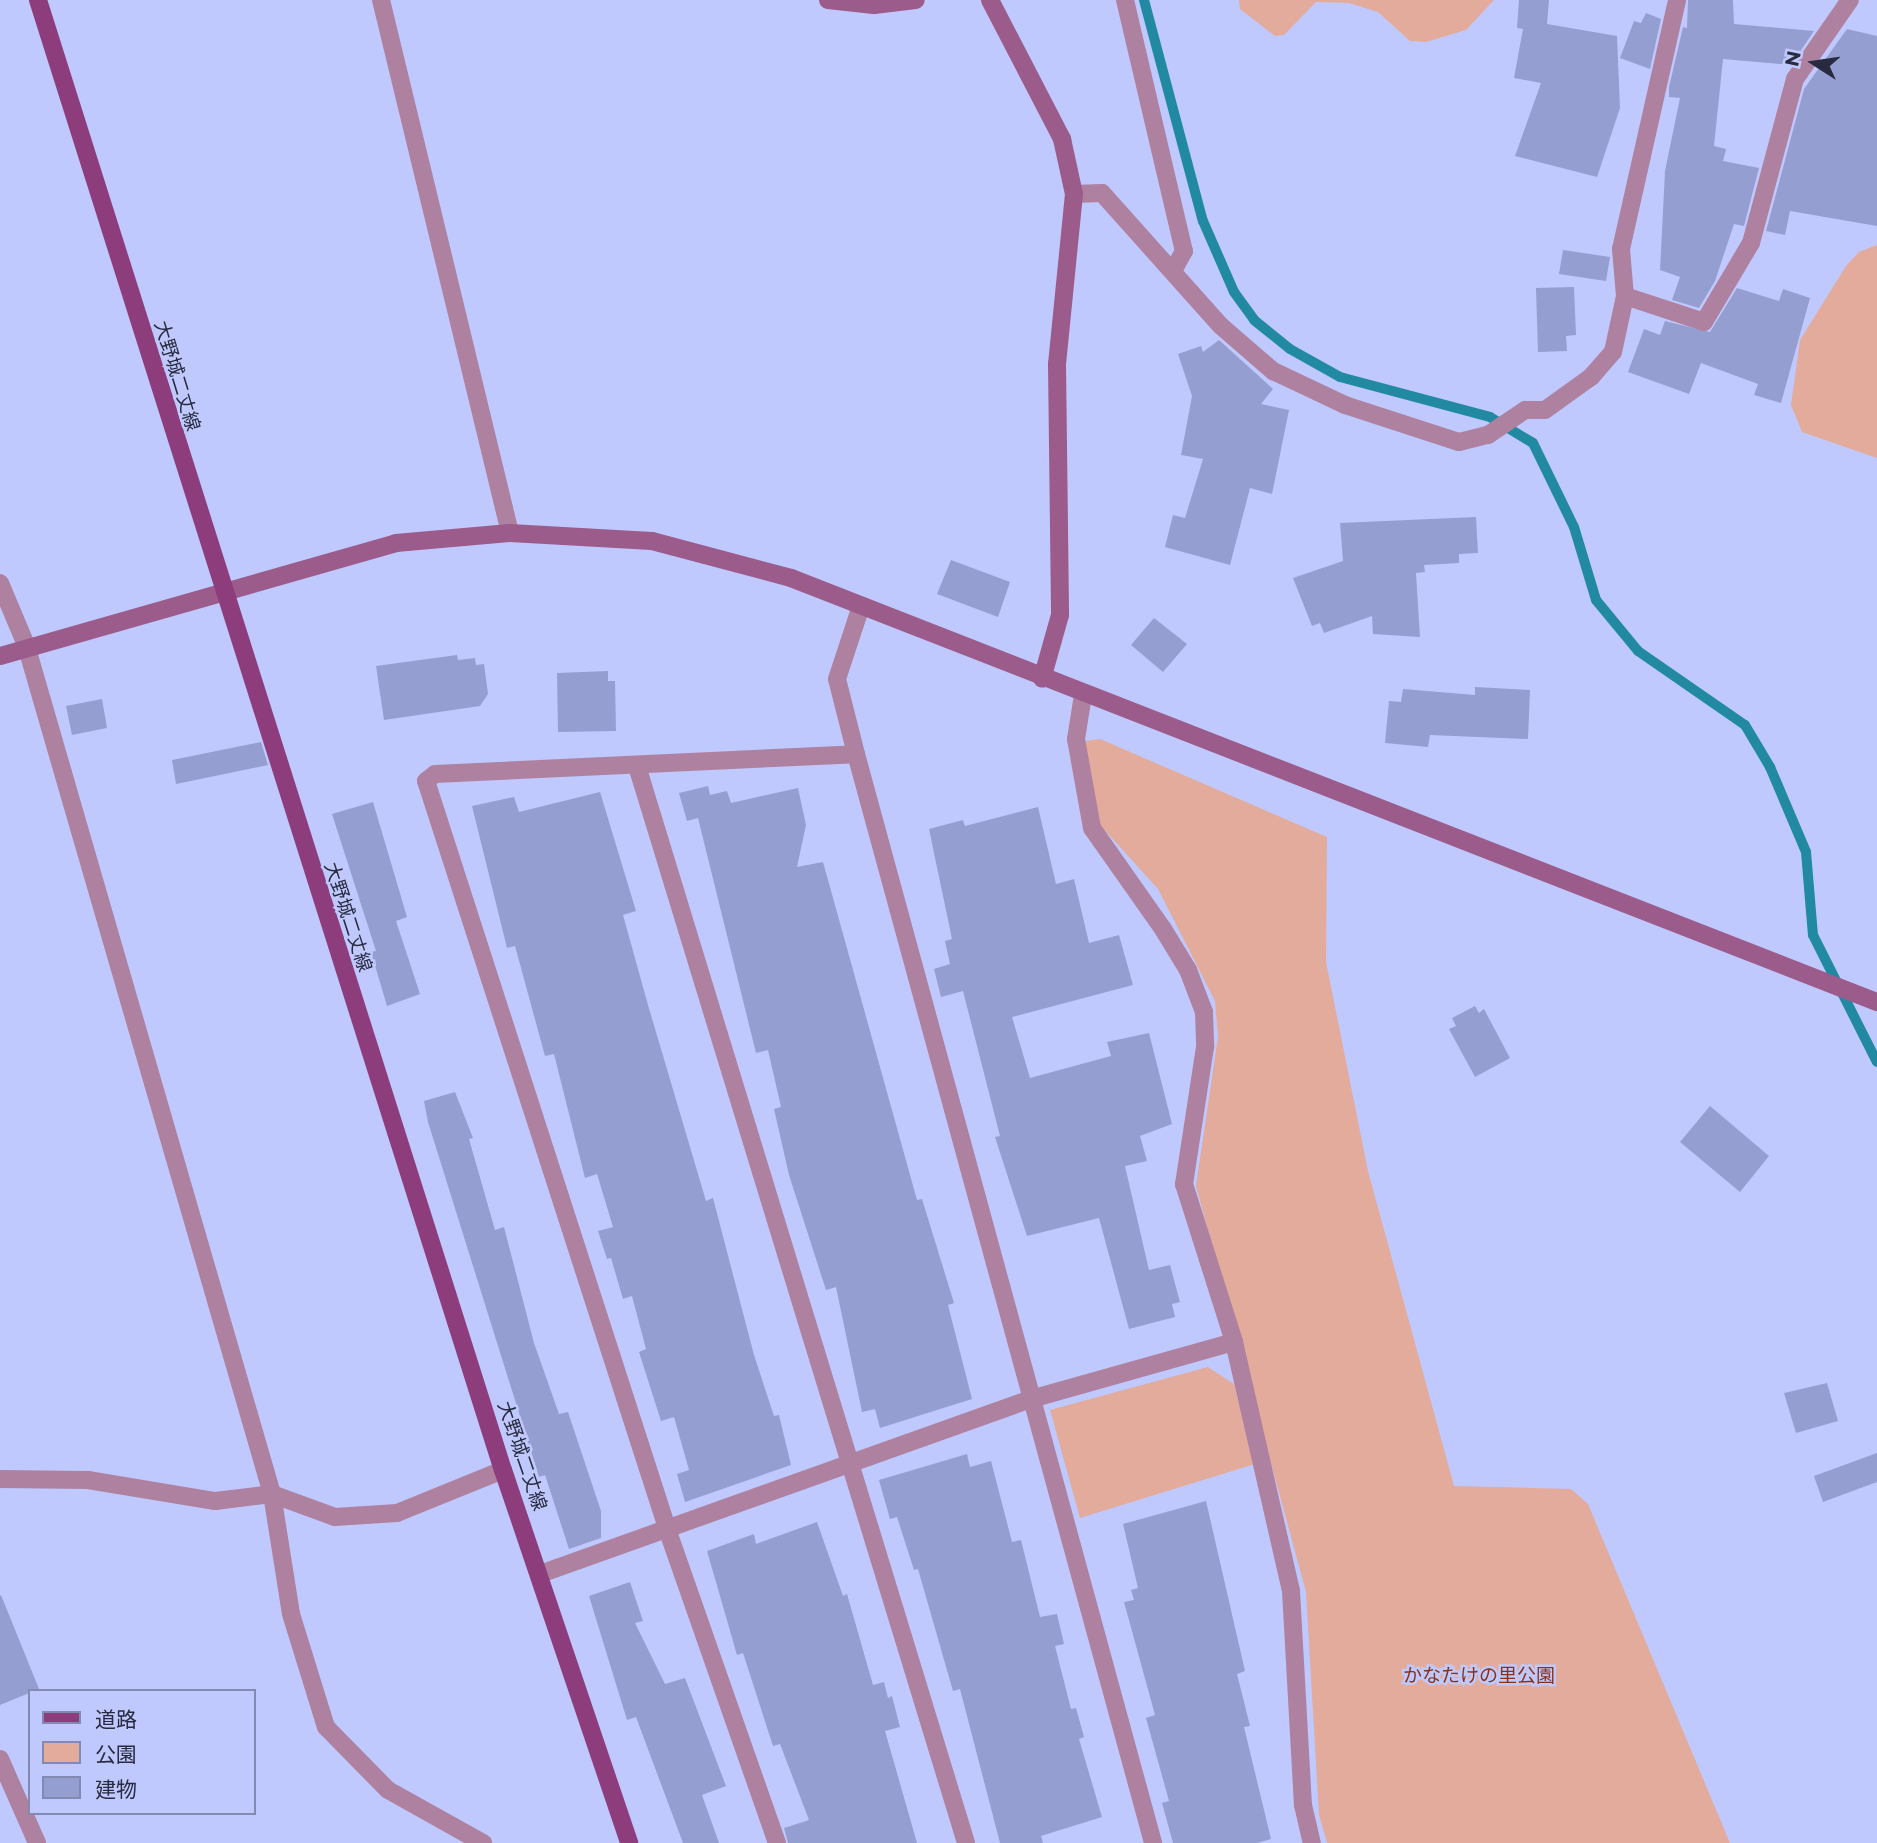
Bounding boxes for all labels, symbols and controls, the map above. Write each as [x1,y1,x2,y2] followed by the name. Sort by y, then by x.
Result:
[1779,28,1849,98] north arrow
[1780,49,1806,68] text: N
[149,318,205,434] street label: 大野城二丈線
[320,859,376,975] street label: 大野城二丈線
[493,1398,551,1514] street label: 大野城二丈線
[1403,1665,1555,1687] park label: かなたけの里公園
[28,1689,256,1815] legend
[95,1707,137,1732] text: 道路
[95,1742,137,1767] text: 公園
[95,1777,137,1802] text: 建物

